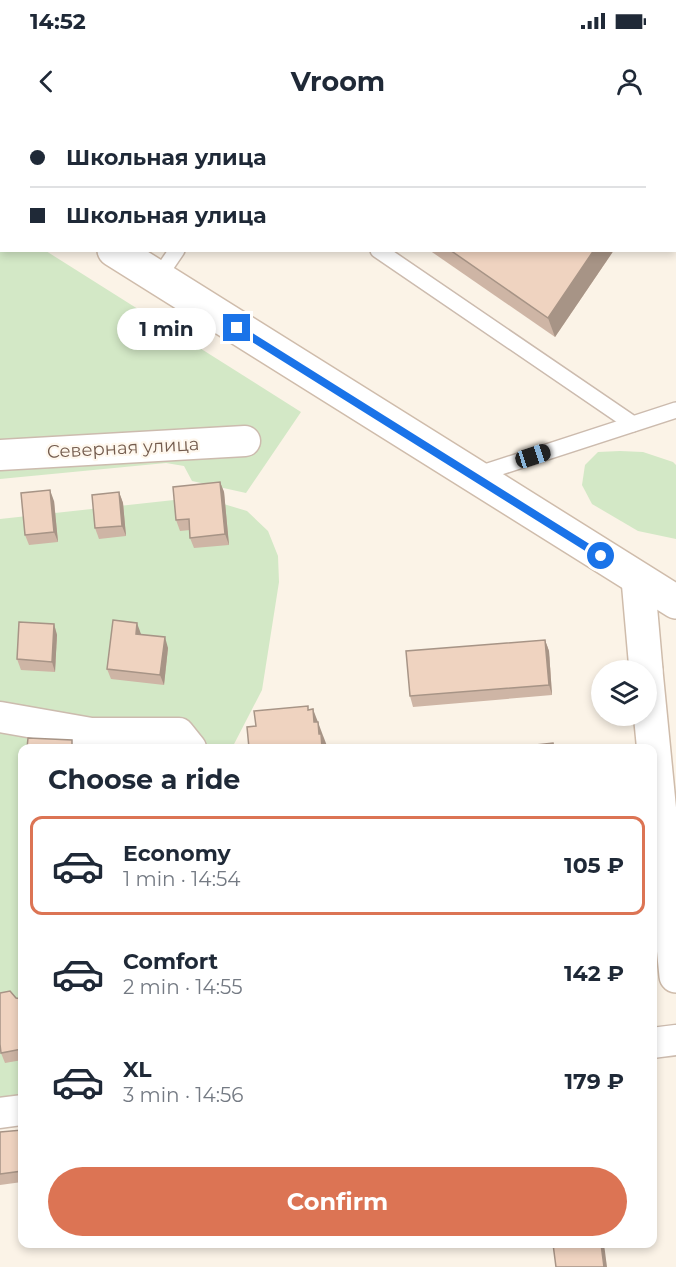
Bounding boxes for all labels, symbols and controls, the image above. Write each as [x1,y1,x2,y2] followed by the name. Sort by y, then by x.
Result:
[30,8,86,35] text: 14:52
[30,65,63,98] icon: back
[291,65,385,98] text: Vroom
[613,65,646,98] icon: person
[66,144,266,171] text: Школьная улица
[66,202,266,229] text: Школьная улица
[117,307,216,349] callout: 1 min
[223,314,250,341] route end
[139,317,194,341] text: 1 min
[46,433,200,463] street label: Северная улица
[513,442,553,470] car
[587,542,614,569] route start
[591,660,657,726] map controls
[591,660,657,726] button: layers
[48,763,240,796] text: Choose a ride
[51,839,105,893] icon: car
[123,840,231,867] text: Economy
[564,852,624,879] text: 105 ₽
[123,867,240,891] text: 1 min · 14:54
[51,947,105,1001] icon: car
[123,948,218,975] text: Comfort
[564,960,624,987] text: 142 ₽
[123,975,243,999] text: 2 min · 14:55
[51,1055,105,1109] icon: car
[123,1056,152,1083] text: XL
[564,1068,624,1095] text: 179 ₽
[123,1083,243,1107] text: 3 min · 14:56
[48,1167,627,1236] button: Confirm

